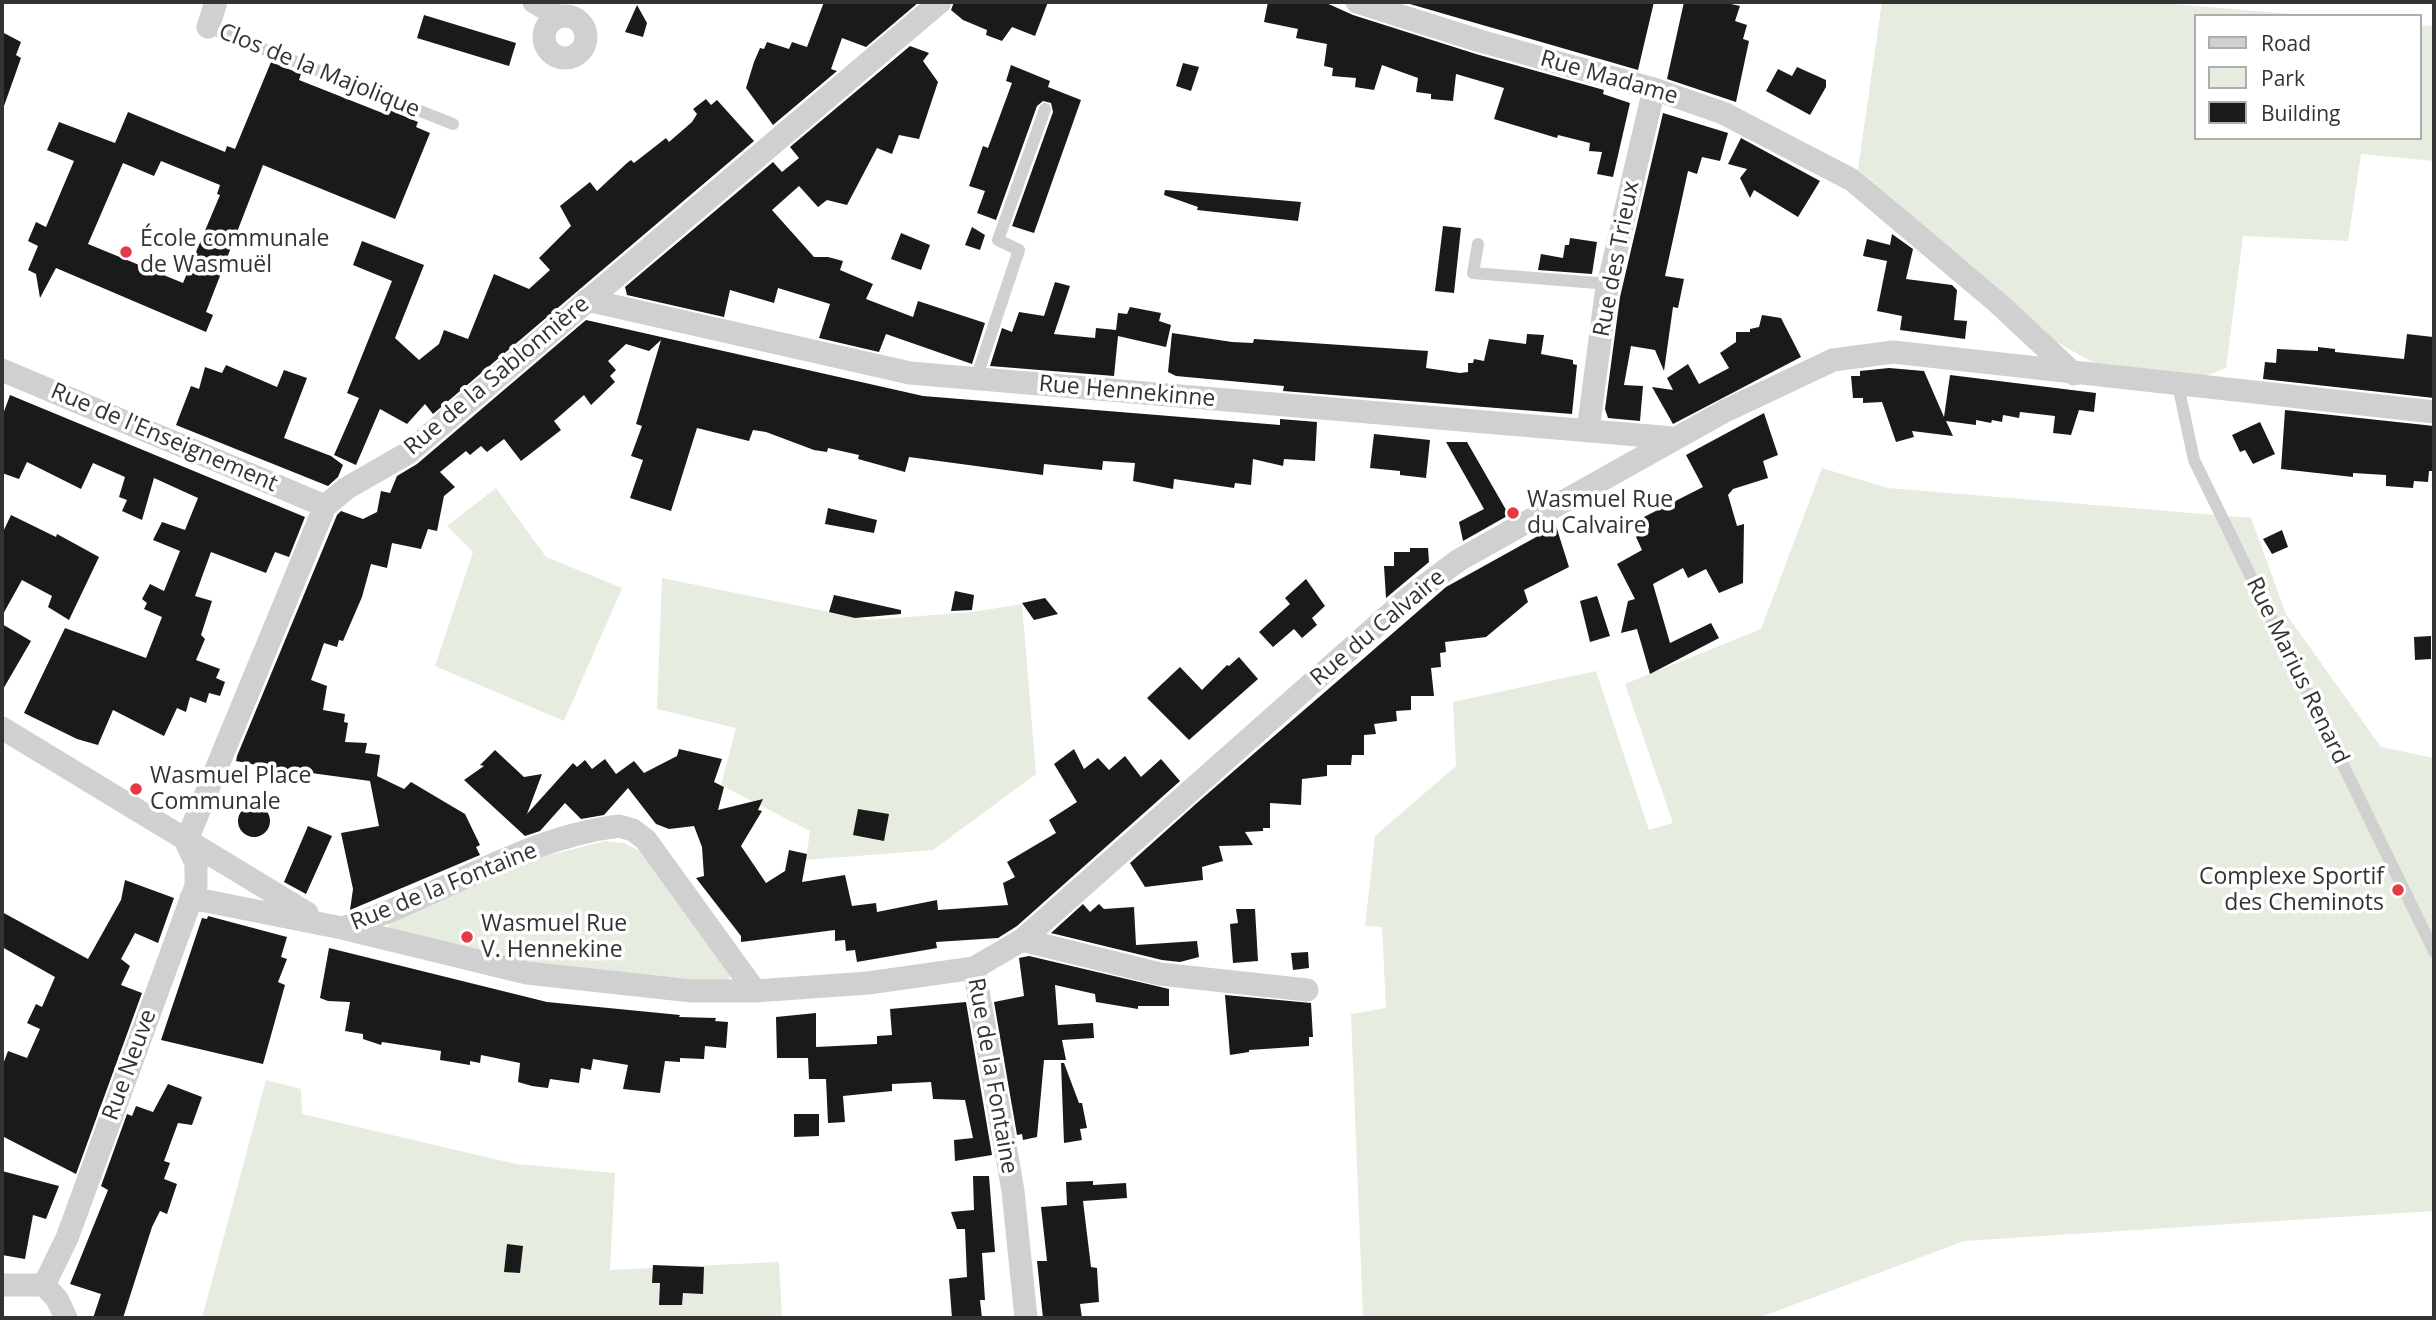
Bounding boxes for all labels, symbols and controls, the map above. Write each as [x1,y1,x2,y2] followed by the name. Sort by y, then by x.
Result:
[2194,14,2422,140] legend
[214,18,424,124] street label: Clos de la Majolique
[2261,29,2311,57] text: Road
[1537,45,1681,111] street label: Rue Madame
[2261,64,2305,92] text: Park
[2261,99,2340,127] text: Building
[1588,179,1646,339] street label: Rue des Trieux
[140,225,329,279] place label: École communale de Wasmuël
[118,244,134,260] marker: École communale de Wasmuël
[399,291,595,461] street label: Rue de la Sablonnière
[1038,371,1216,413] street label: Rue Hennekinne
[46,378,282,498] street label: Rue de l'Enseignement
[1527,486,1673,540] place label: Wasmuel Rue du Calvaire
[1505,505,1521,521] marker: Wasmuel Rue du Calvaire
[1305,564,1451,692] street label: Rue du Calvaire
[2240,573,2354,769] street label: Rue Marius Renard
[150,762,311,816] place label: Wasmuel Place Communale
[128,781,144,797] marker: Wasmuel Place Communale
[347,837,541,937] street label: Rue de la Fontaine
[2199,863,2384,917] place label: Complexe Sportif des Cheminots
[2390,882,2406,898] marker: Complexe Sportif des Cheminots
[481,910,627,964] place label: Wasmuel Rue V. Hennekine
[459,929,475,945] marker: Wasmuel Rue V. Hennekine
[961,976,1023,1176] street label: Rue de la Fontaine
[97,1006,163,1124] street label: Rue Neuve

